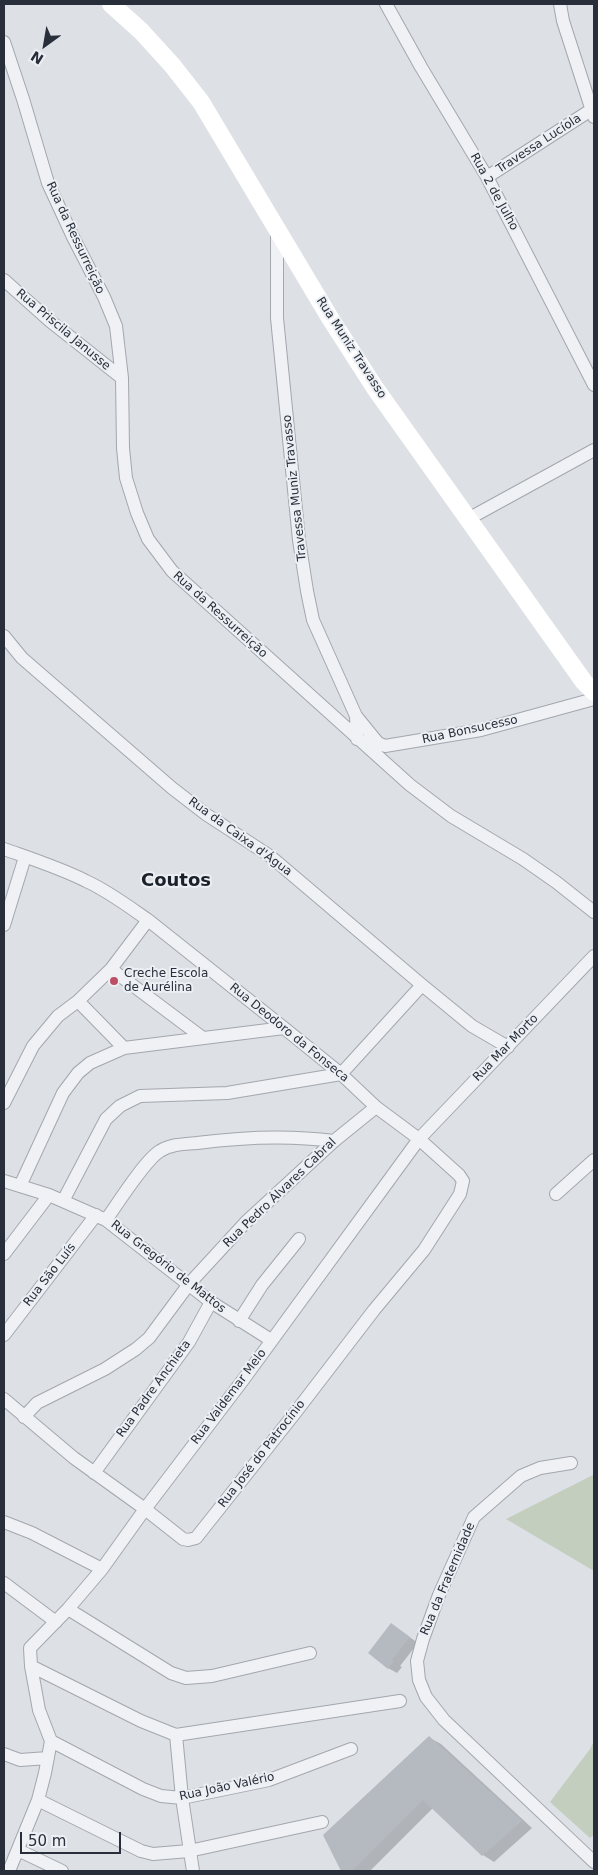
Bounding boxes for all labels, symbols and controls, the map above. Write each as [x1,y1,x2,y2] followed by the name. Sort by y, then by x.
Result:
[20,20,70,70] north arrow
[28,48,46,68] text: N
[494,111,584,177] street label: Travessa Lucíola
[467,151,521,233] street label: Rua 2 de Julho
[43,180,107,296] street label: Rua da Ressurreição
[13,286,113,374] street label: Rua Priscila Janusse
[313,295,389,401] street label: Rua Muniz Travasso
[280,414,310,562] street label: Travessa Muniz Travasso
[170,569,270,661] street label: Rua da Ressurreição
[421,713,519,747] street label: Rua Bonsucesso
[185,795,295,879] street label: Rua da Caixa d'Água
[141,870,211,892] district label: Coutos
[124,967,208,995] place label: Creche Escola de Aurélina
[108,975,120,987] marker: Creche Escola de Aurélina
[227,980,351,1086] street label: Rua Deodoro da Fonseca
[470,1011,542,1085] street label: Rua Mar Morto
[221,1135,339,1251] street label: Rua Pedro Álvares Cabral
[108,1218,228,1316] street label: Rua Gregório de Mattos
[21,1240,79,1310] street label: Rua São Luís
[114,1337,194,1441] street label: Rua Padre Anchieta
[188,1346,270,1448] street label: Rua Valdemar Melo
[215,1397,309,1511] street label: Rua José do Patrocínio
[418,1520,478,1638] street label: Rua da Fraternidade
[178,1770,276,1804] street label: Rua João Valério
[22,1822,124,1854] scale bar
[28,1832,66,1850] text: 50 m

